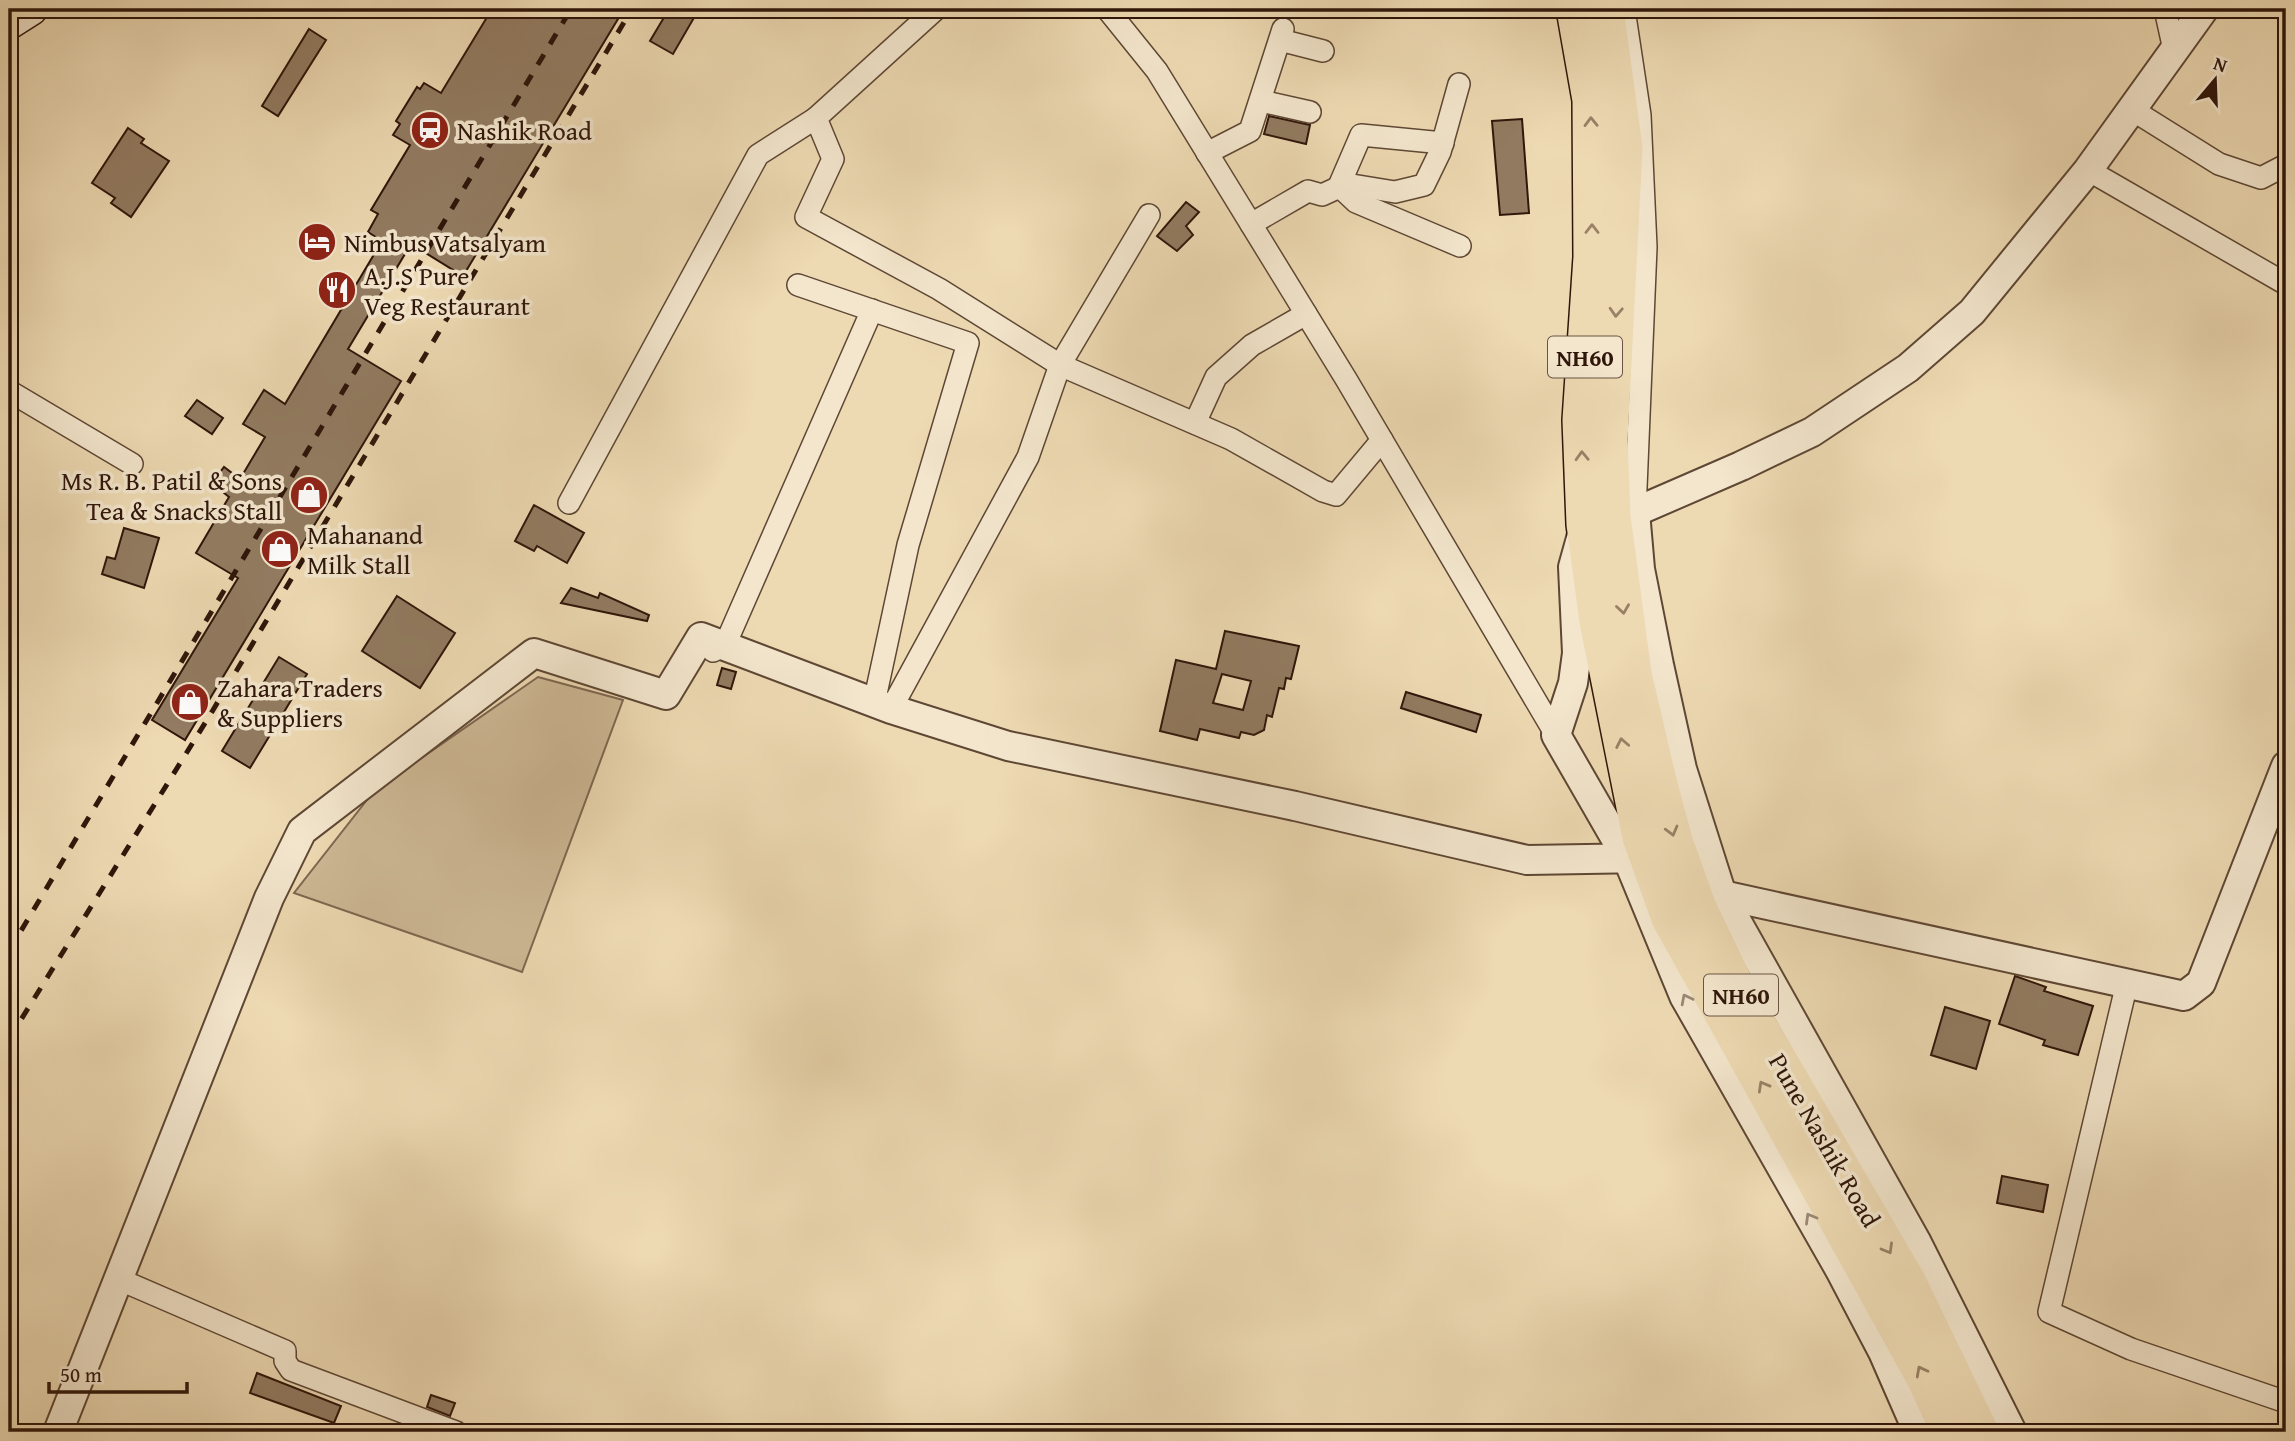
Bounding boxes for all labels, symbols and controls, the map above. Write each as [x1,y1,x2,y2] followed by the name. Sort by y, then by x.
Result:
[2180,46,2250,116] north arrow
[2210,49,2231,79] text: N
[409,109,451,151] station icon: Nashik Road
[457,111,592,150] place label: Nashik Road
[1583,116,1599,127] one-way arrow
[296,221,338,263] hotel icon: Nimbus Vatsalyam
[344,223,546,262] place label: Nimbus Vatsalyam
[1584,223,1600,234] one-way arrow
[364,256,530,325] place label: A.J.S Pure Veg Restaurant
[316,269,358,311] restaurant icon: A.J.S Pure Veg Restaurant
[1608,307,1623,318] one-way arrow
[1548,336,1622,378] road number: NH60
[1575,450,1590,461] one-way arrow
[61,461,282,530] place label: Ms R. B. Patil & Sons Tea & Snacks Stall
[288,474,330,516] shop icon: Ms R. B. Patil & Sons Tea & Snacks Stall
[307,515,423,584] place label: Mahanand Milk Stall
[259,528,301,570] shop icon: Mahanand Milk Stall
[1615,603,1630,615] one-way arrow
[217,668,383,737] place label: Zahara Traders & Suppliers
[169,681,211,723] shop icon: Zahara Traders & Suppliers
[1615,737,1630,749] one-way arrow
[1663,825,1678,837] one-way arrow
[1704,974,1778,1015] road number: NH60
[1681,994,1695,1006] one-way arrow
[1759,1046,1891,1234] street label: Pune Nashik Road
[1758,1081,1771,1093] one-way arrow
[1805,1213,1818,1226] one-way arrow
[1880,1242,1893,1254] one-way arrow
[49,1350,187,1394] scale bar
[60,1359,102,1390] text: 50 m
[1916,1365,1929,1378] one-way arrow

